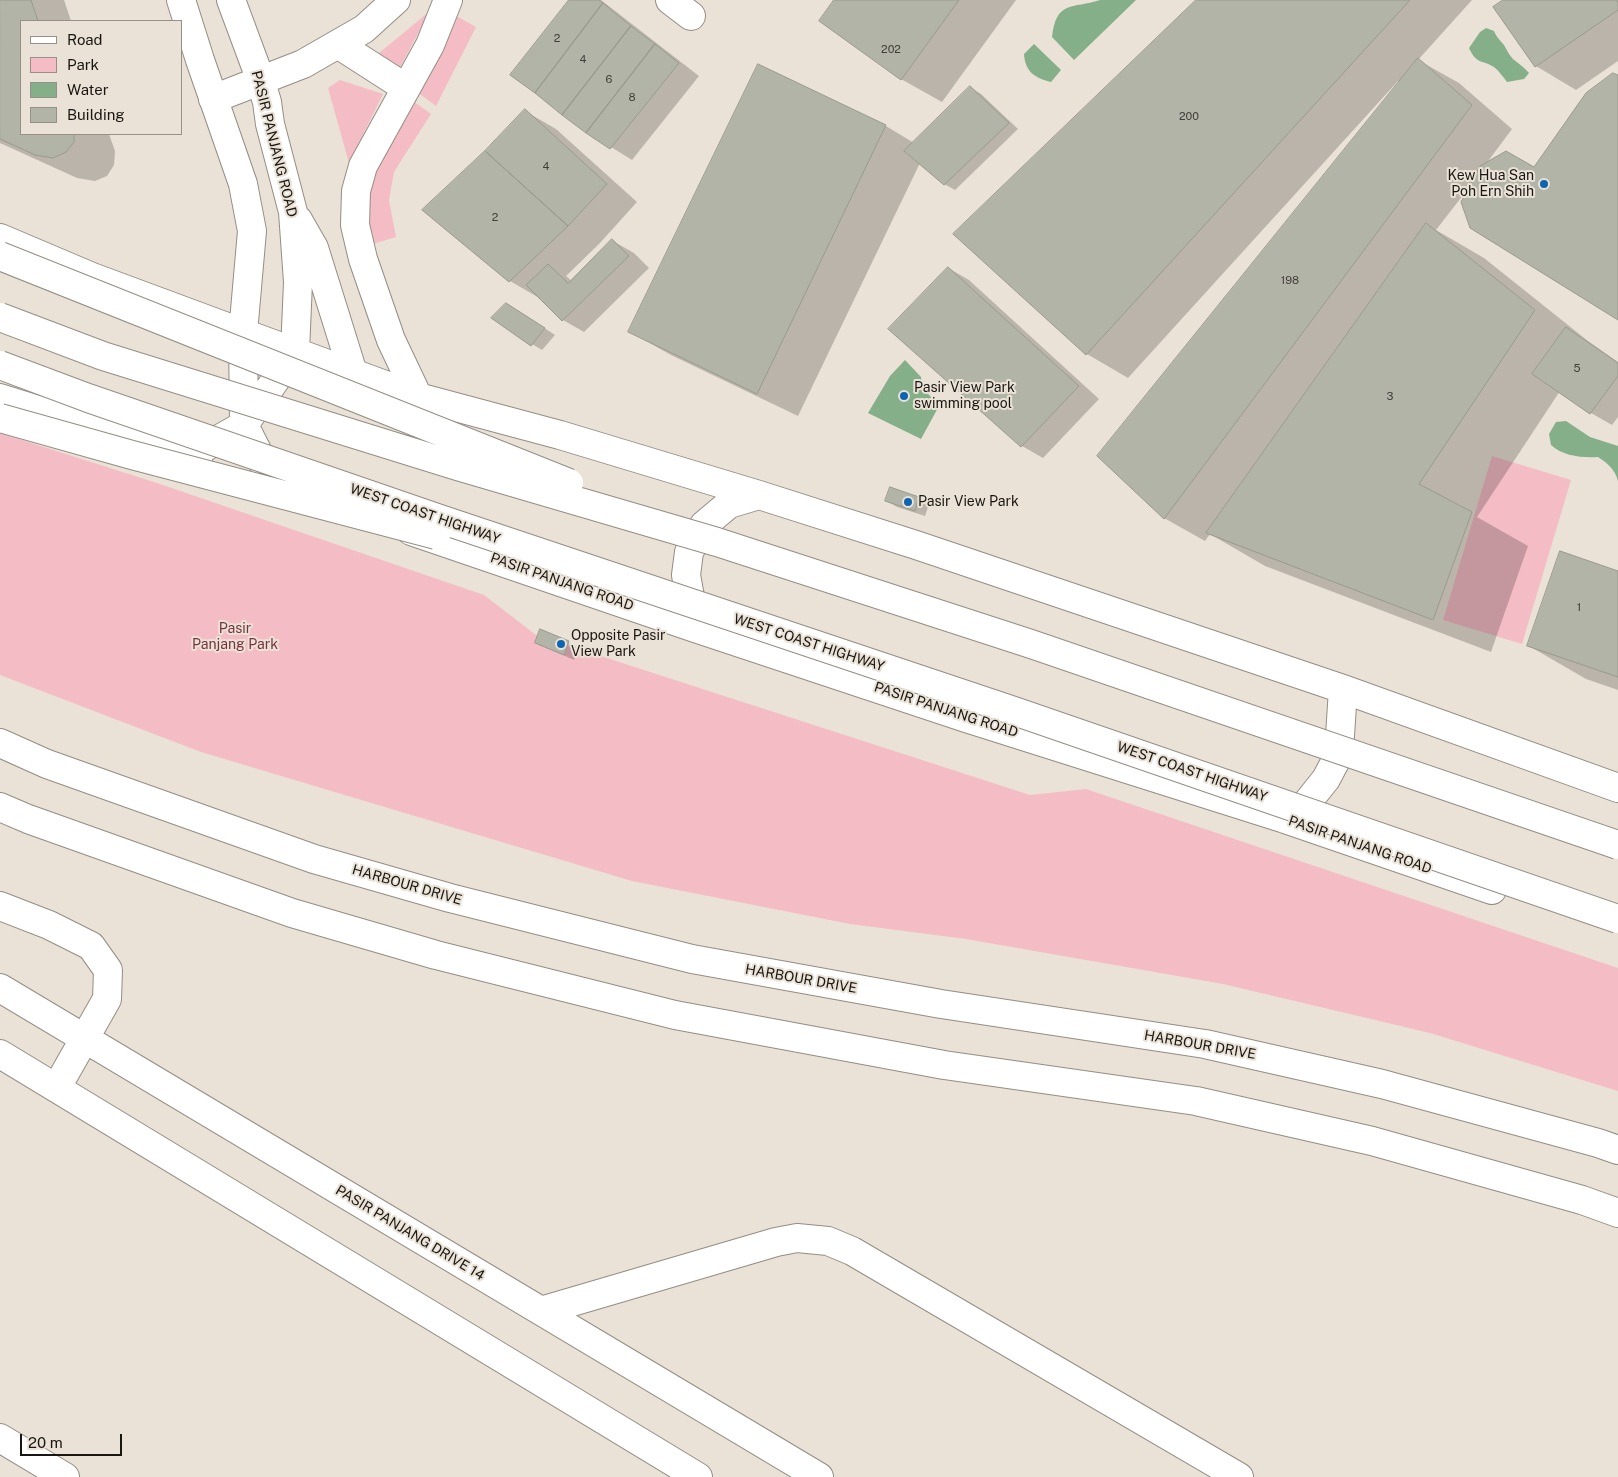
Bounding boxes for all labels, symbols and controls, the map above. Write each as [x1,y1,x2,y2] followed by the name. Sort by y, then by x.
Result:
[20,20,182,135] legend
[67,31,103,48] text: Road
[554,32,560,46] house number: 2
[881,43,901,57] house number: 202
[580,53,586,67] house number: 4
[67,56,99,73] text: Park
[248,69,300,219] street label: PASIR PANJANG ROAD
[606,73,612,87] house number: 6
[67,81,109,98] text: Water
[628,91,636,105] house number: 8
[67,106,125,123] text: Building
[1179,110,1199,124] house number: 200
[543,160,549,174] house number: 4
[1448,168,1534,200] place label: Kew Hua San Poh Ern Shih
[1538,178,1550,190] marker: Kew Hua San Poh Ern Shih
[492,211,498,225] house number: 2
[1281,274,1299,288] house number: 198
[1573,362,1581,376] house number: 5
[914,380,1015,412] place label: Pasir View Park swimming pool
[898,390,910,402] marker: Pasir View Park swimming pool
[1387,390,1393,404] house number: 3
[348,480,502,548] street label: WEST COAST HIGHWAY
[918,494,1019,510] place label: Pasir View Park
[902,496,914,508] marker: Pasir View Park
[488,550,636,614] street label: PASIR PANJANG ROAD
[1577,601,1581,615] house number: 1
[731,611,887,675] street label: WEST COAST HIGHWAY
[192,621,278,654] park label: Pasir Panjang Park
[571,628,665,660] place label: Opposite Pasir View Park
[555,638,567,650] marker: Opposite Pasir View Park
[872,679,1020,741] street label: PASIR PANJANG ROAD
[1115,738,1269,806] street label: WEST COAST HIGHWAY
[1286,813,1434,877] street label: PASIR PANJANG ROAD
[350,861,464,909] street label: HARBOUR DRIVE
[744,961,858,997] street label: HARBOUR DRIVE
[1143,1027,1257,1063] street label: HARBOUR DRIVE
[332,1182,488,1284] street label: PASIR PANJANG DRIVE 14
[22,1424,125,1456] scale bar
[28,1434,63,1451] text: 20 m

